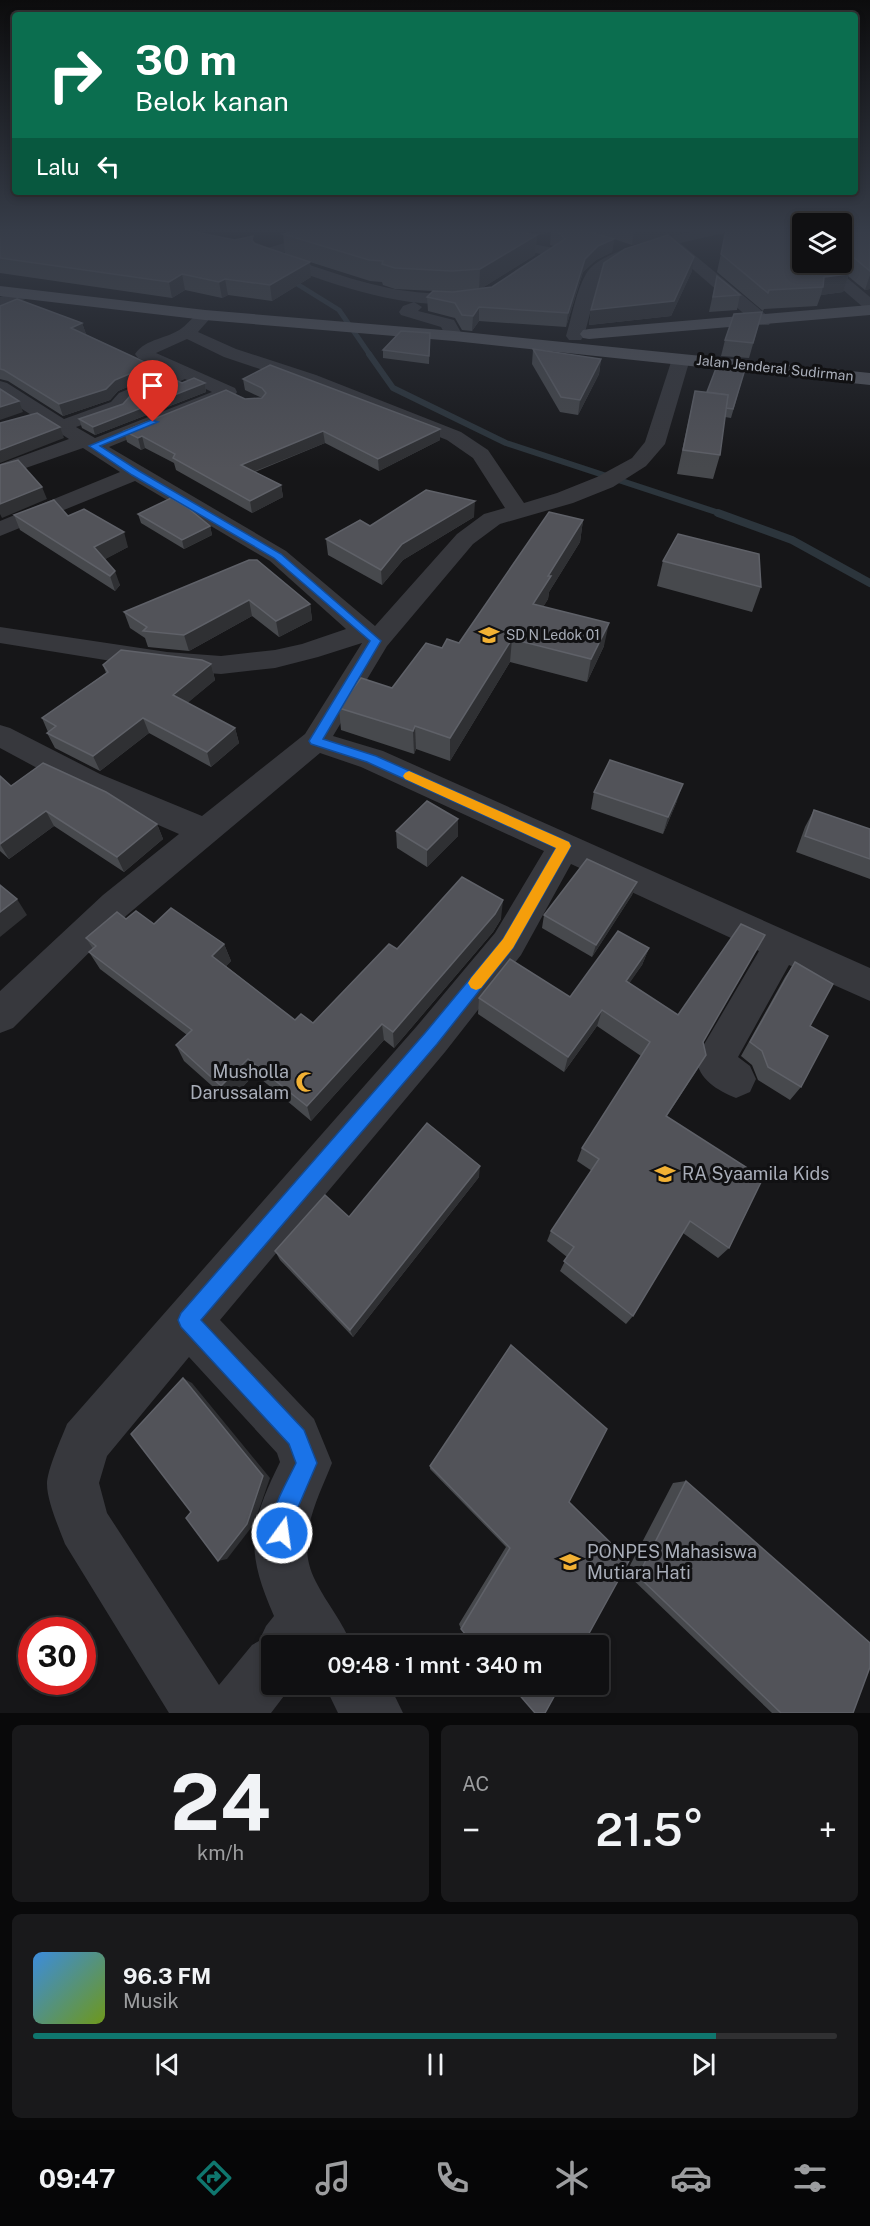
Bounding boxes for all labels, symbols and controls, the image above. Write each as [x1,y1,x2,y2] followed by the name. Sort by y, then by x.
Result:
[135,35,237,84] text: 30 m
[36,36,114,114] icon: right
[135,85,289,117] text: Belok kanan
[92,150,125,183] icon: left
[36,154,80,180] text: Lalu
[792,213,852,273] map controls
[792,213,852,273] button: layers
[696,352,854,384] street label: Jalan Jenderal Sudirman
[127,360,178,422] pin
[136,369,169,402] icon: arrive
[477,623,501,647] school or university icon: SD N Ledok 01
[506,627,600,643] place label: SD N Ledok 01
[190,1061,289,1103] place label: Musholla Darussalam
[294,1070,318,1094] mosque icon: Musholla Darussalam
[653,1162,677,1186] school or university icon: RA Syaamila Kids
[682,1163,829,1184] place label: RA Syaamila Kids
[250,1501,314,1565] position arrow
[587,1541,757,1583] place label: PONPES Mahasiswa Mutiara Hati
[558,1550,582,1574] school or university icon: PONPES Mahasiswa Mutiara Hati
[18,1617,96,1695] speed limit sign: 30
[328,1652,542,1678] text: 09:48 · 1 mnt · 340 m
[170,1756,271,1848] text: 24
[462,1772,489,1796] text: AC
[595,1803,704,1856] text: 21.5°
[462,1811,480,1849] text: −
[819,1811,837,1849] text: +
[197,1841,244,1865] text: km/h
[123,1963,211,1989] text: 96.3 FM
[123,1989,179,2013] text: Musik
[151,2048,184,2081] icon: previous
[419,2048,452,2081] icon: pause
[687,2048,720,2081] icon: next
[193,2157,235,2199] icon: directions
[312,2157,354,2199] icon: music
[431,2157,473,2199] icon: phone
[551,2157,593,2199] icon: climate
[670,2157,712,2199] icon: car
[789,2157,831,2199] icon: filters
[39,2162,116,2194] text: 09:47

